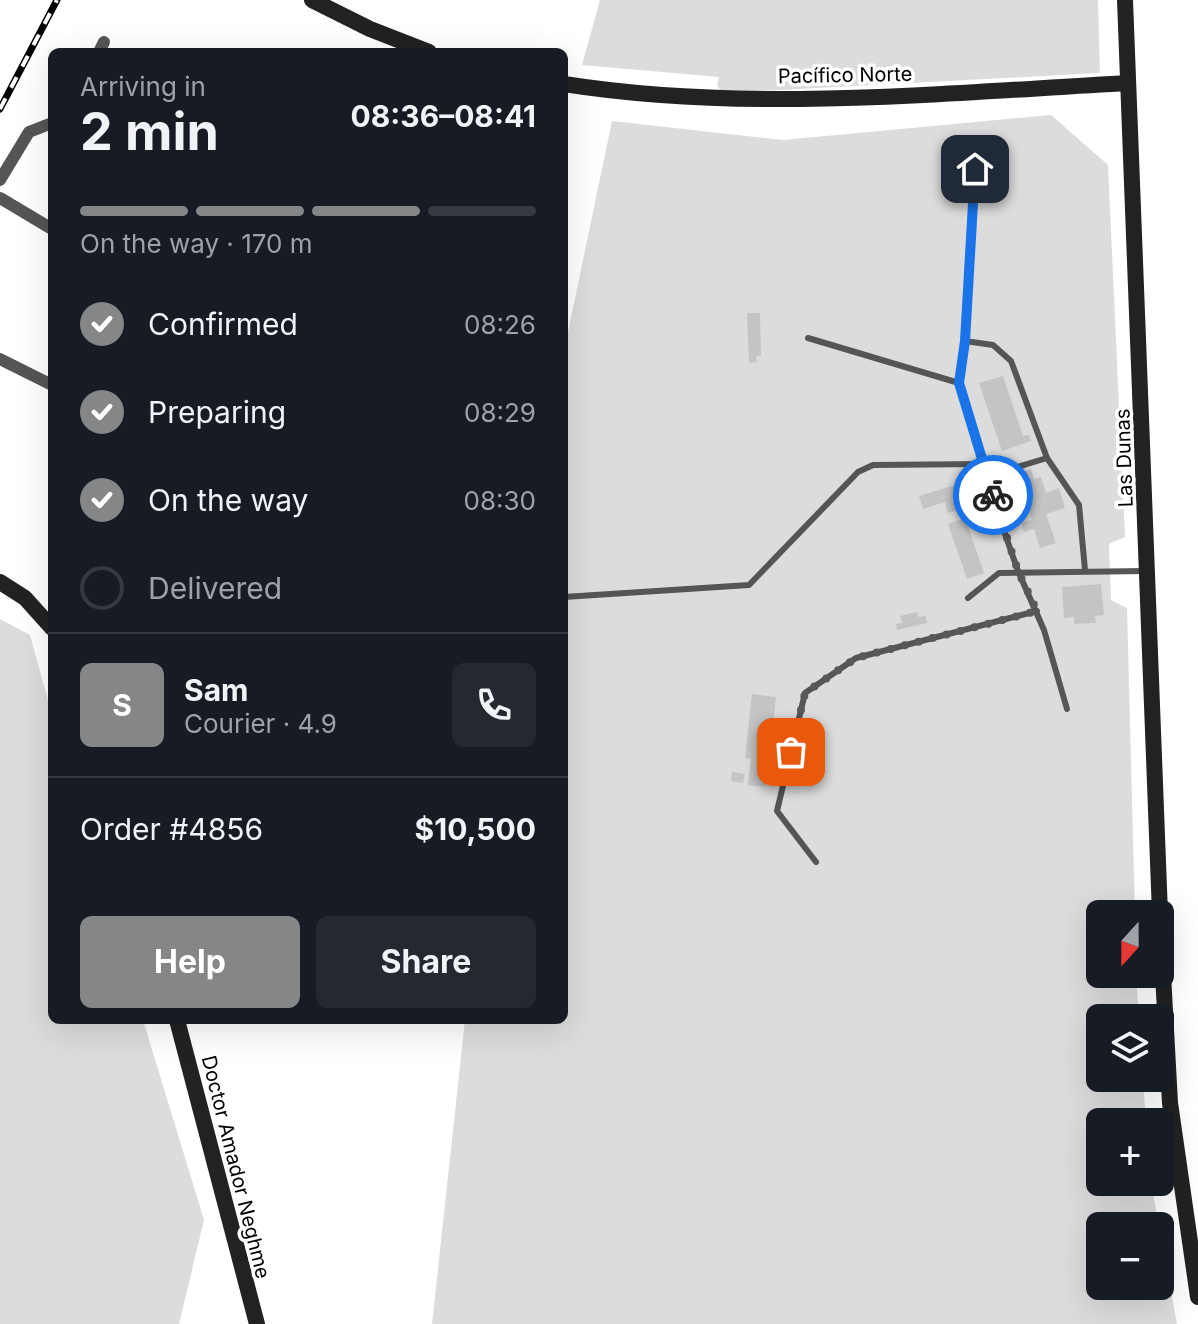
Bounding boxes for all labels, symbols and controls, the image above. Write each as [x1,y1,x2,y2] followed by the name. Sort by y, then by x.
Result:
[778,62,912,88] street label: Pacífico Norte
[80,71,206,102] text: Arriving in
[351,98,536,134] text: 08:36–08:41
[80,100,219,163] text: 2 min
[941,135,1009,203] pin
[953,147,997,191] icon: home
[80,228,313,259] text: On the way · 170 m
[80,302,124,346] icon: check
[148,306,298,342] text: Confirmed
[464,309,536,340] text: 08:26
[80,390,124,434] icon: check
[148,394,286,430] text: Preparing
[464,397,536,428] text: 08:29
[1110,408,1138,508] street label: Las Dunas
[953,455,1033,535] courier
[971,473,1015,517] icon: bike
[80,478,124,522] icon: check
[148,482,308,518] text: On the way
[464,485,536,516] text: 08:30
[148,570,282,606] text: Delivered
[452,663,536,747] button: phone
[184,672,248,708] text: Sam
[112,687,132,723] text: S
[184,708,337,739] text: Courier · 4.9
[757,718,825,786] pin
[769,730,813,774] icon: bag
[80,811,263,847] text: Order #4856
[415,811,536,847] text: $10,500
[1086,900,1174,988] north arrow
[1086,900,1174,1300] map controls
[80,916,300,1008] button: Help
[316,916,536,1008] button: Share
[1086,1004,1174,1092] button: layers
[197,1053,275,1281] street label: Doctor Amador Neghme
[1086,1108,1174,1196] button: +
[1086,1212,1174,1300] button: −

